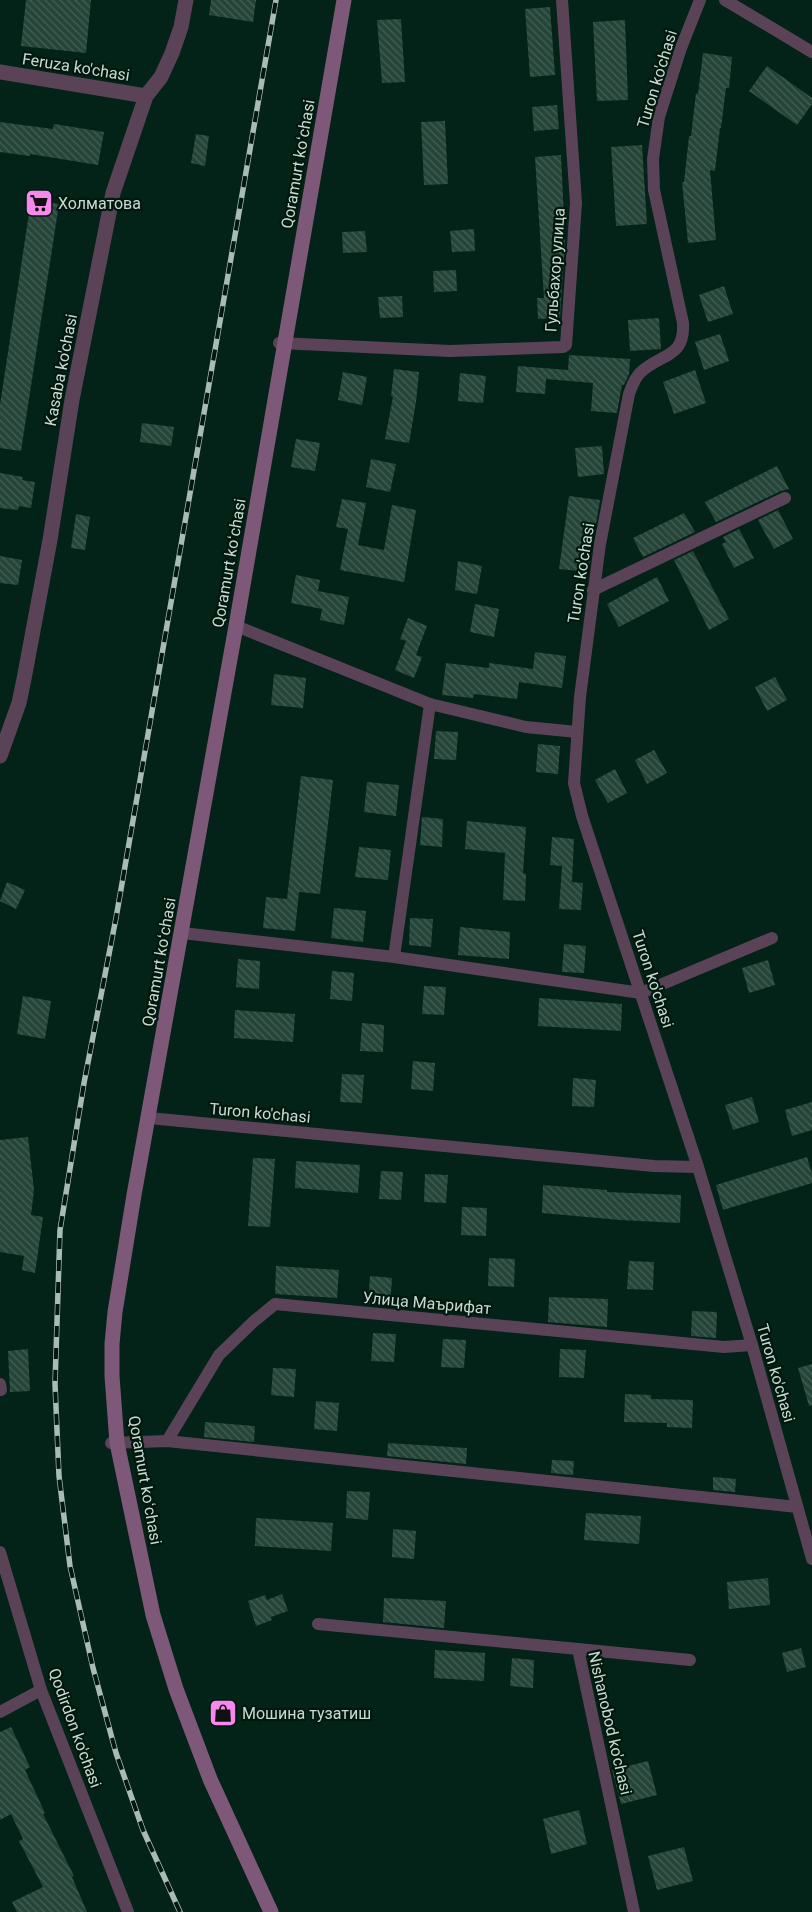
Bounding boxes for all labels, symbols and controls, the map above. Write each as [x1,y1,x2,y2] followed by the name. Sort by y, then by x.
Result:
[633,28,681,130] street label: Turon ko'chasi
[21,49,131,85] street label: Feruza ko'chasi
[277,98,319,230] street label: Qoramurt koʻchasi
[24,188,54,218] supermarket icon: Холматова
[58,194,141,213] place label: Холматова
[541,207,569,333] street label: Гульбахор улица
[41,312,81,428] street label: Kasaba ko'chasi
[208,497,250,629] street label: Qoramurt koʻchasi
[564,521,598,625] street label: Turon ko'chasi
[138,896,180,1028] street label: Qoramurt koʻchasi
[628,928,678,1030] street label: Turon ko'chasi
[209,1099,311,1127] street label: Turon ko'chasi
[362,1288,492,1318] street label: Улица Маърифат
[753,1322,799,1424] street label: Turon ko'chasi
[124,1414,166,1546] street label: Qoramurt koʻchasi
[584,1649,636,1797] street label: Nishanobod ko'chasi
[45,1666,105,1790] street label: Qodirdon ko'chasi
[208,1698,238,1728] shop icon: Мошина тузатиш
[242,1704,371,1723] place label: Мошина тузатиш

